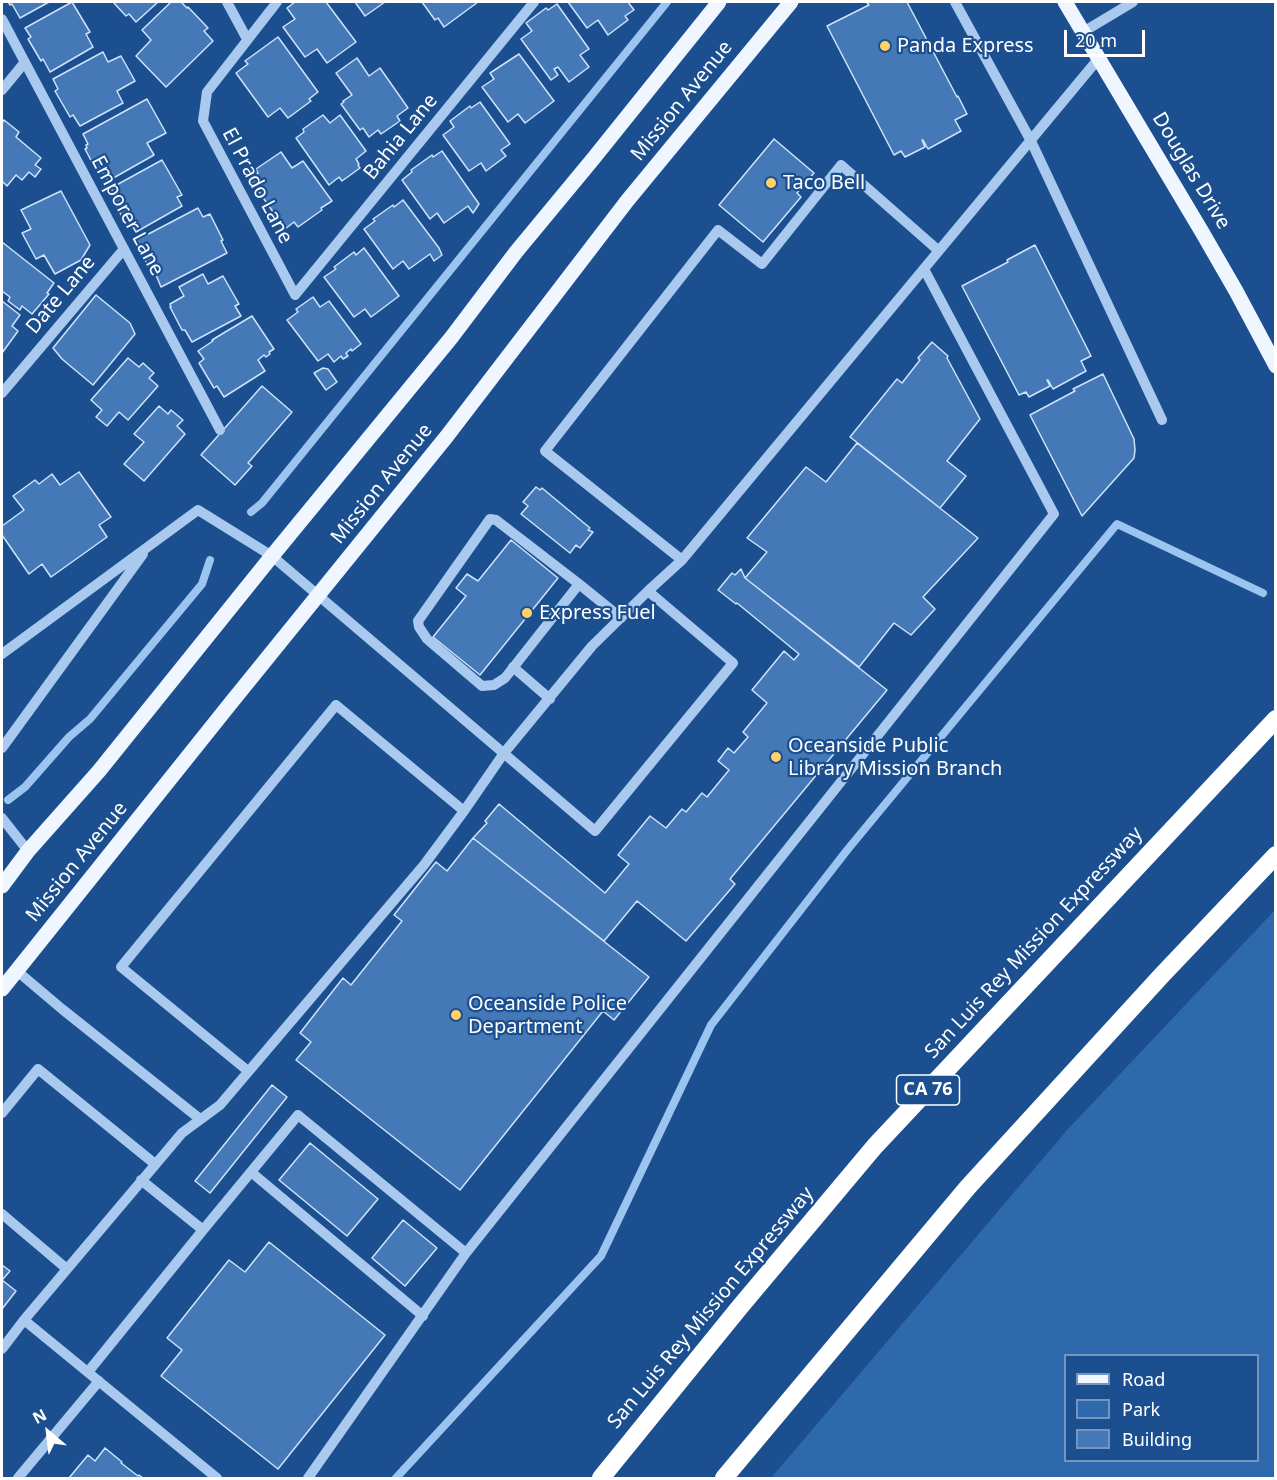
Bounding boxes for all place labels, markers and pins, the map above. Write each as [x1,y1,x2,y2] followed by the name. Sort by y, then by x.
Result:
[897,34,1034,58] place label: Panda Express
[878,39,892,53] marker: Panda Express
[783,171,865,195] place label: Taco Bell
[764,176,778,190] marker: Taco Bell
[539,601,656,625] place label: Express Fuel
[520,606,534,620] marker: Express Fuel
[788,734,1002,781] place label: Oceanside Public Library Mission Branch
[769,750,783,764] marker: Oceanside Public Library Mission Branch
[468,992,627,1039] place label: Oceanside Police Department
[449,1008,463,1022] marker: Oceanside Police Department

